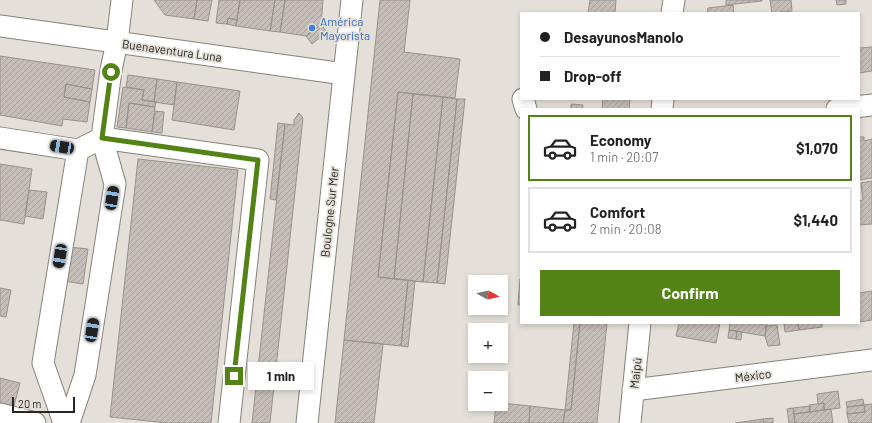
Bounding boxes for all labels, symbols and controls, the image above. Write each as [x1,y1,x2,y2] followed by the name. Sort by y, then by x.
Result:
[320,14,370,42] place label: América Mayorista
[307,23,317,33] marker: América Mayorista
[564,28,684,46] text: DesayunosManolo
[121,36,223,64] street label: Buenaventura Luna
[102,63,120,81] route start
[564,67,622,85] text: Drop-off
[542,130,578,166] icon: car
[590,131,651,149] text: Economy
[49,139,75,155] car
[796,139,838,157] text: $1,070
[590,149,658,165] text: 1 min · 20:07
[317,165,341,258] street label: Boulogne Sur Mer
[104,185,120,211] car
[542,202,578,238] icon: car
[590,203,645,221] text: Comfort
[793,211,838,229] text: $1,440
[590,221,661,237] text: 2 min · 20:08
[52,243,68,269] car
[540,270,840,316] button: Confirm
[468,275,508,315] north arrow
[468,275,508,411] map controls
[84,317,100,343] car
[468,323,508,363] button: +
[626,357,644,389] street label: Maipú
[248,362,314,390] callout: 1 min
[734,366,772,384] street label: México
[225,367,243,385] route end
[267,368,295,384] text: 1 min
[468,371,508,411] button: −
[12,395,75,414] scale bar
[18,397,41,410] text: 20 m

